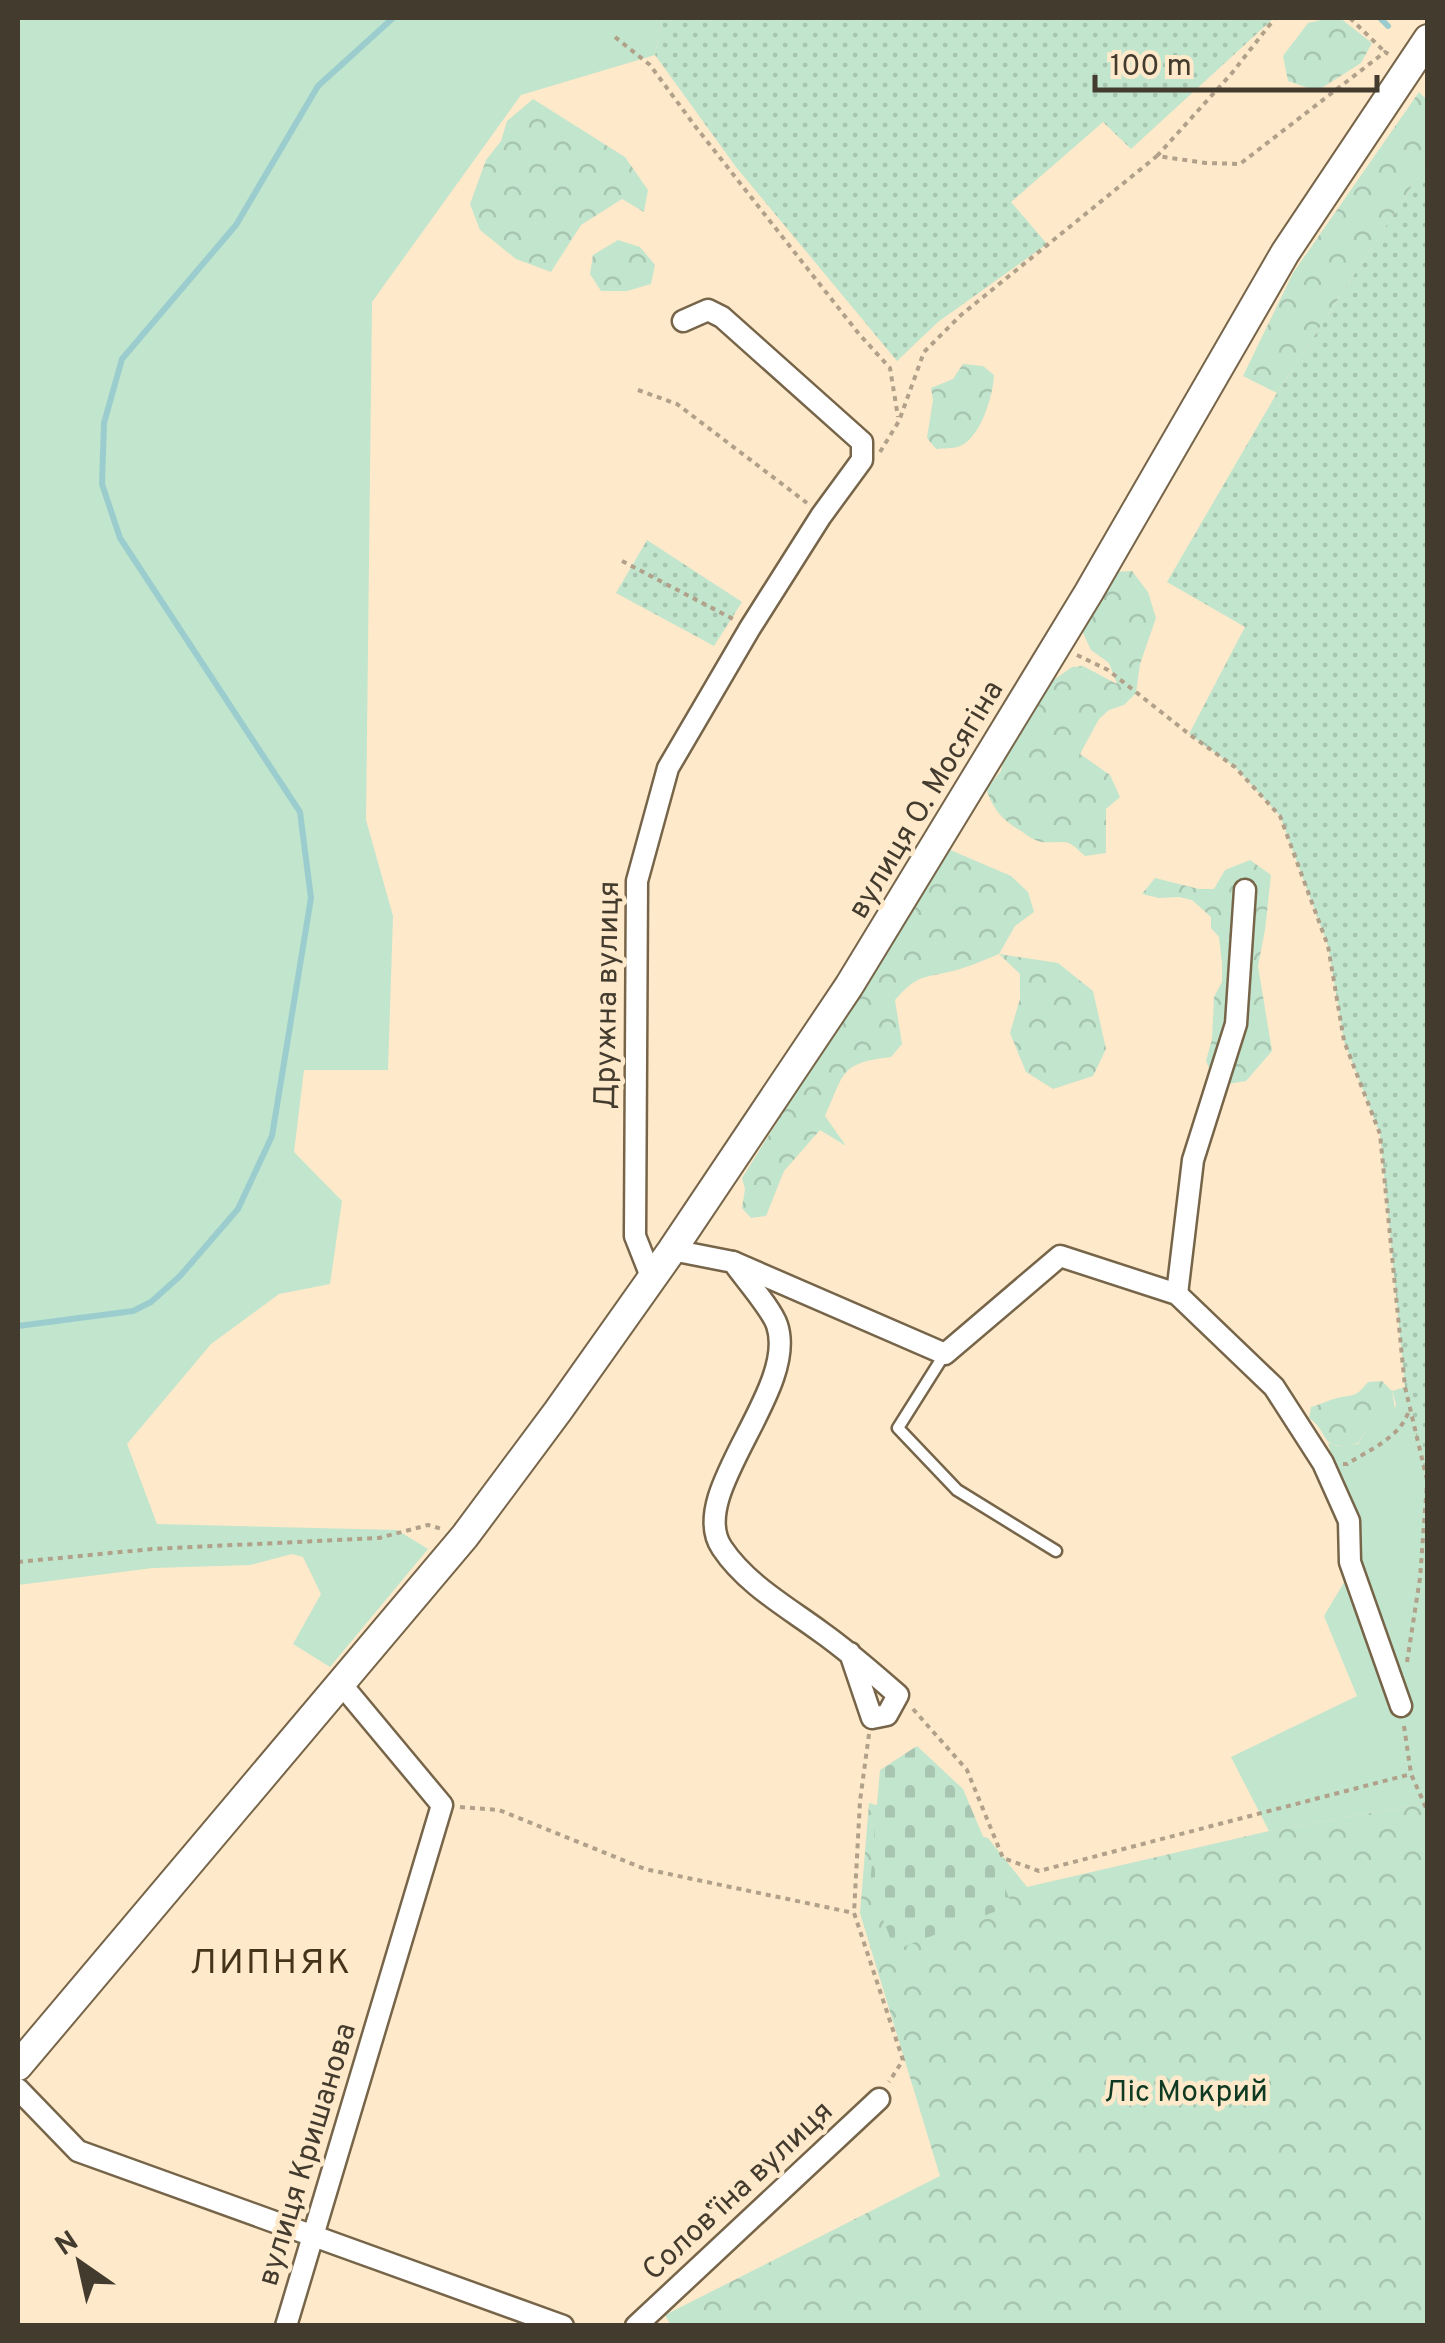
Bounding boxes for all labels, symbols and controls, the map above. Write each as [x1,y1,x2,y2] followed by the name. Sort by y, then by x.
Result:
[1095,30,1378,92] scale bar
[1110,49,1192,86] text: 100 m
[841,674,1013,926] street label: вулиця О. Мосягіна
[588,880,629,1110] street label: Дружна вулиця
[189,1942,353,1986] district label: ЛИПНЯК
[251,2019,366,2291] street label: вулиця Кришанова
[1104,2075,1268,2112] park label: Ліс Мокрий
[636,2094,842,2290] street label: Соловʼїна вулиця
[30,2213,130,2313] north arrow
[49,2224,86,2265] text: N

